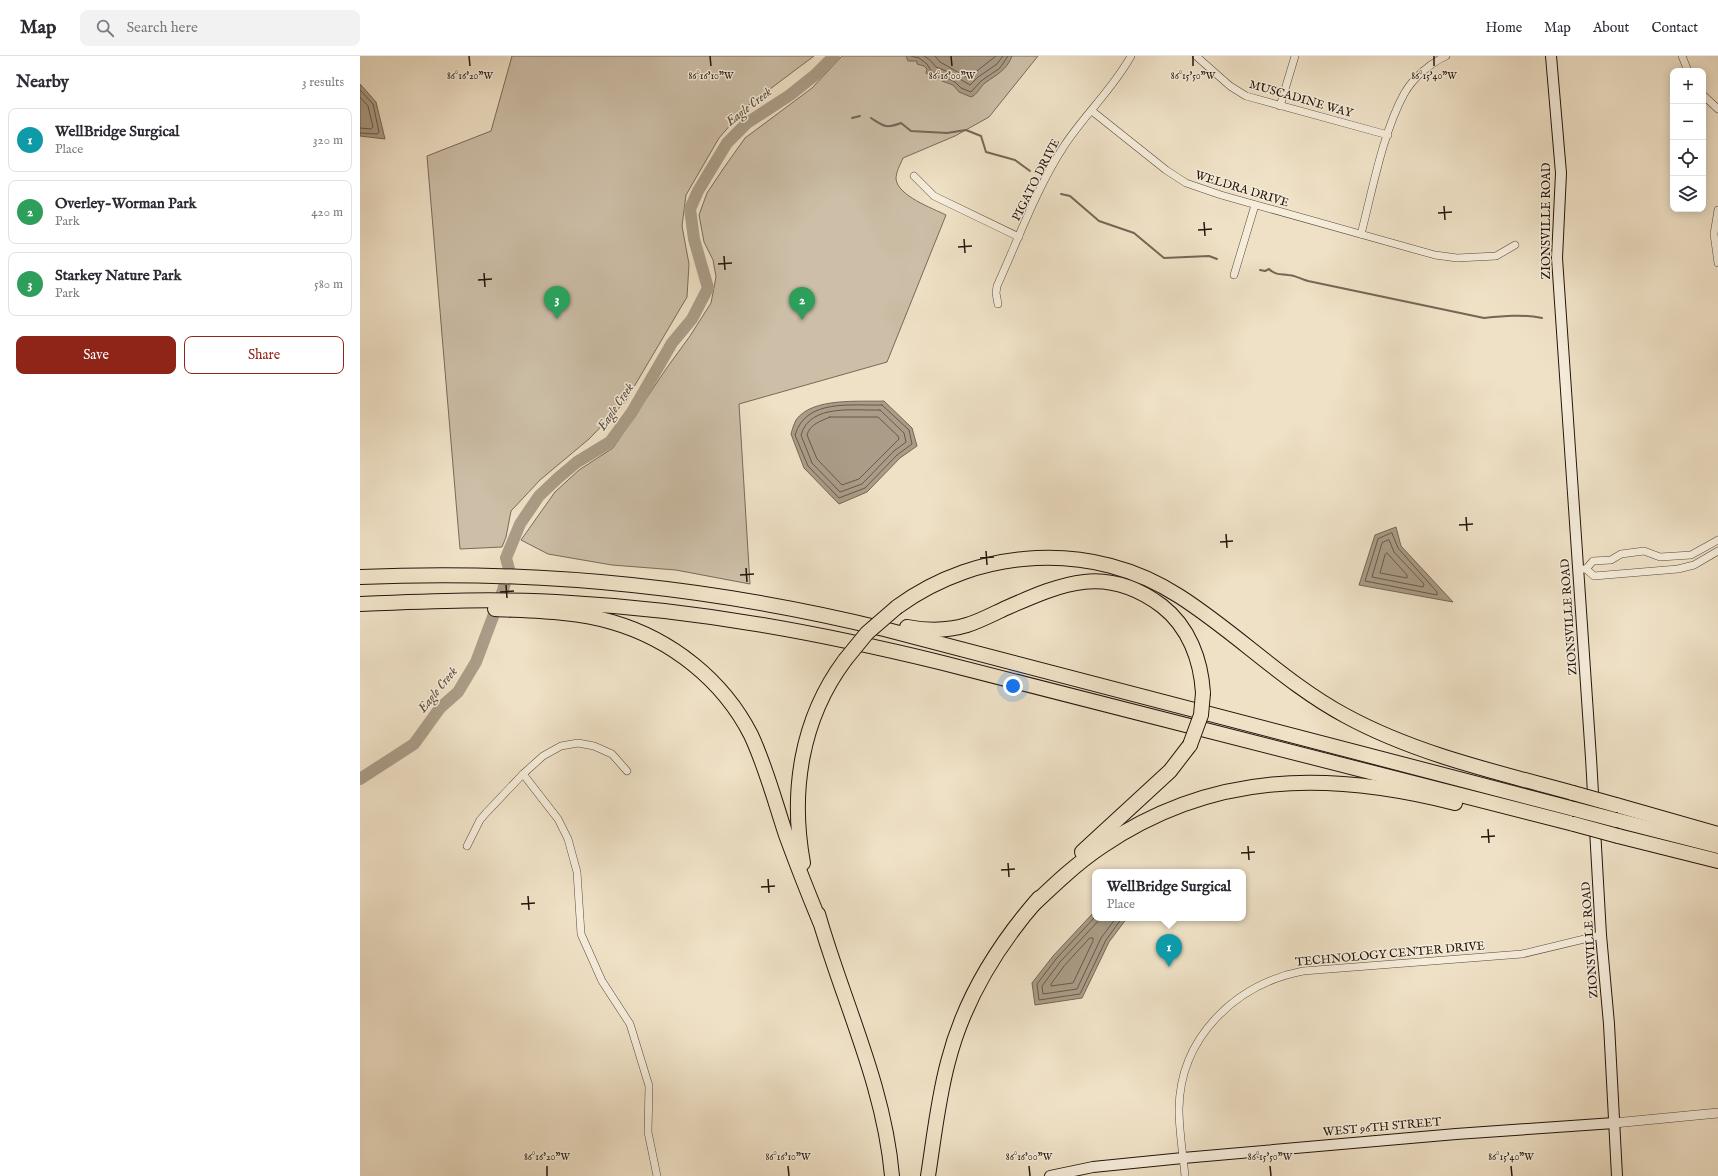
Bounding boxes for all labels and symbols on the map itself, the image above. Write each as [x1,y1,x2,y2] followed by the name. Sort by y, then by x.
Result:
[447,70,494,83] text: 86°16'20"W
[688,70,734,83] text: 86°16'10"W
[929,70,976,83] text: 86°16'00"W
[1171,70,1216,83] text: 86°15'50"W
[1411,70,1457,83] text: 86°15'40"W
[1247,77,1355,121] street label: MUSCADINE WAY
[722,83,777,132] water label: Eagle Creek
[1009,136,1063,224] street label: PIGATO DRIVE
[1539,162,1554,279] street label: ZIONSVILLE ROAD
[1193,168,1291,210] street label: WELDRA DRIVE
[544,286,570,319] pin: 3
[789,287,815,320] pin: 2
[593,379,639,436] water label: Eagle Creek
[1557,558,1581,676] street label: ZIONSVILLE ROAD
[414,663,463,718] water label: Eagle Creek
[1003,676,1023,696] your location
[1578,881,1602,999] street label: ZIONSVILLE ROAD
[1156,934,1182,967] pin: 1
[1295,938,1485,970] street label: TECHNOLOGY CENTER DRIVE
[1322,1114,1442,1140] street label: WEST 96TH STREET
[524,1151,571,1164] text: 86°16'20"W
[765,1151,811,1164] text: 86°16'10"W
[1006,1151,1053,1164] text: 86°16'00"W
[1248,1151,1293,1164] text: 86°15'50"W
[1488,1151,1534,1164] text: 86°15'40"W

